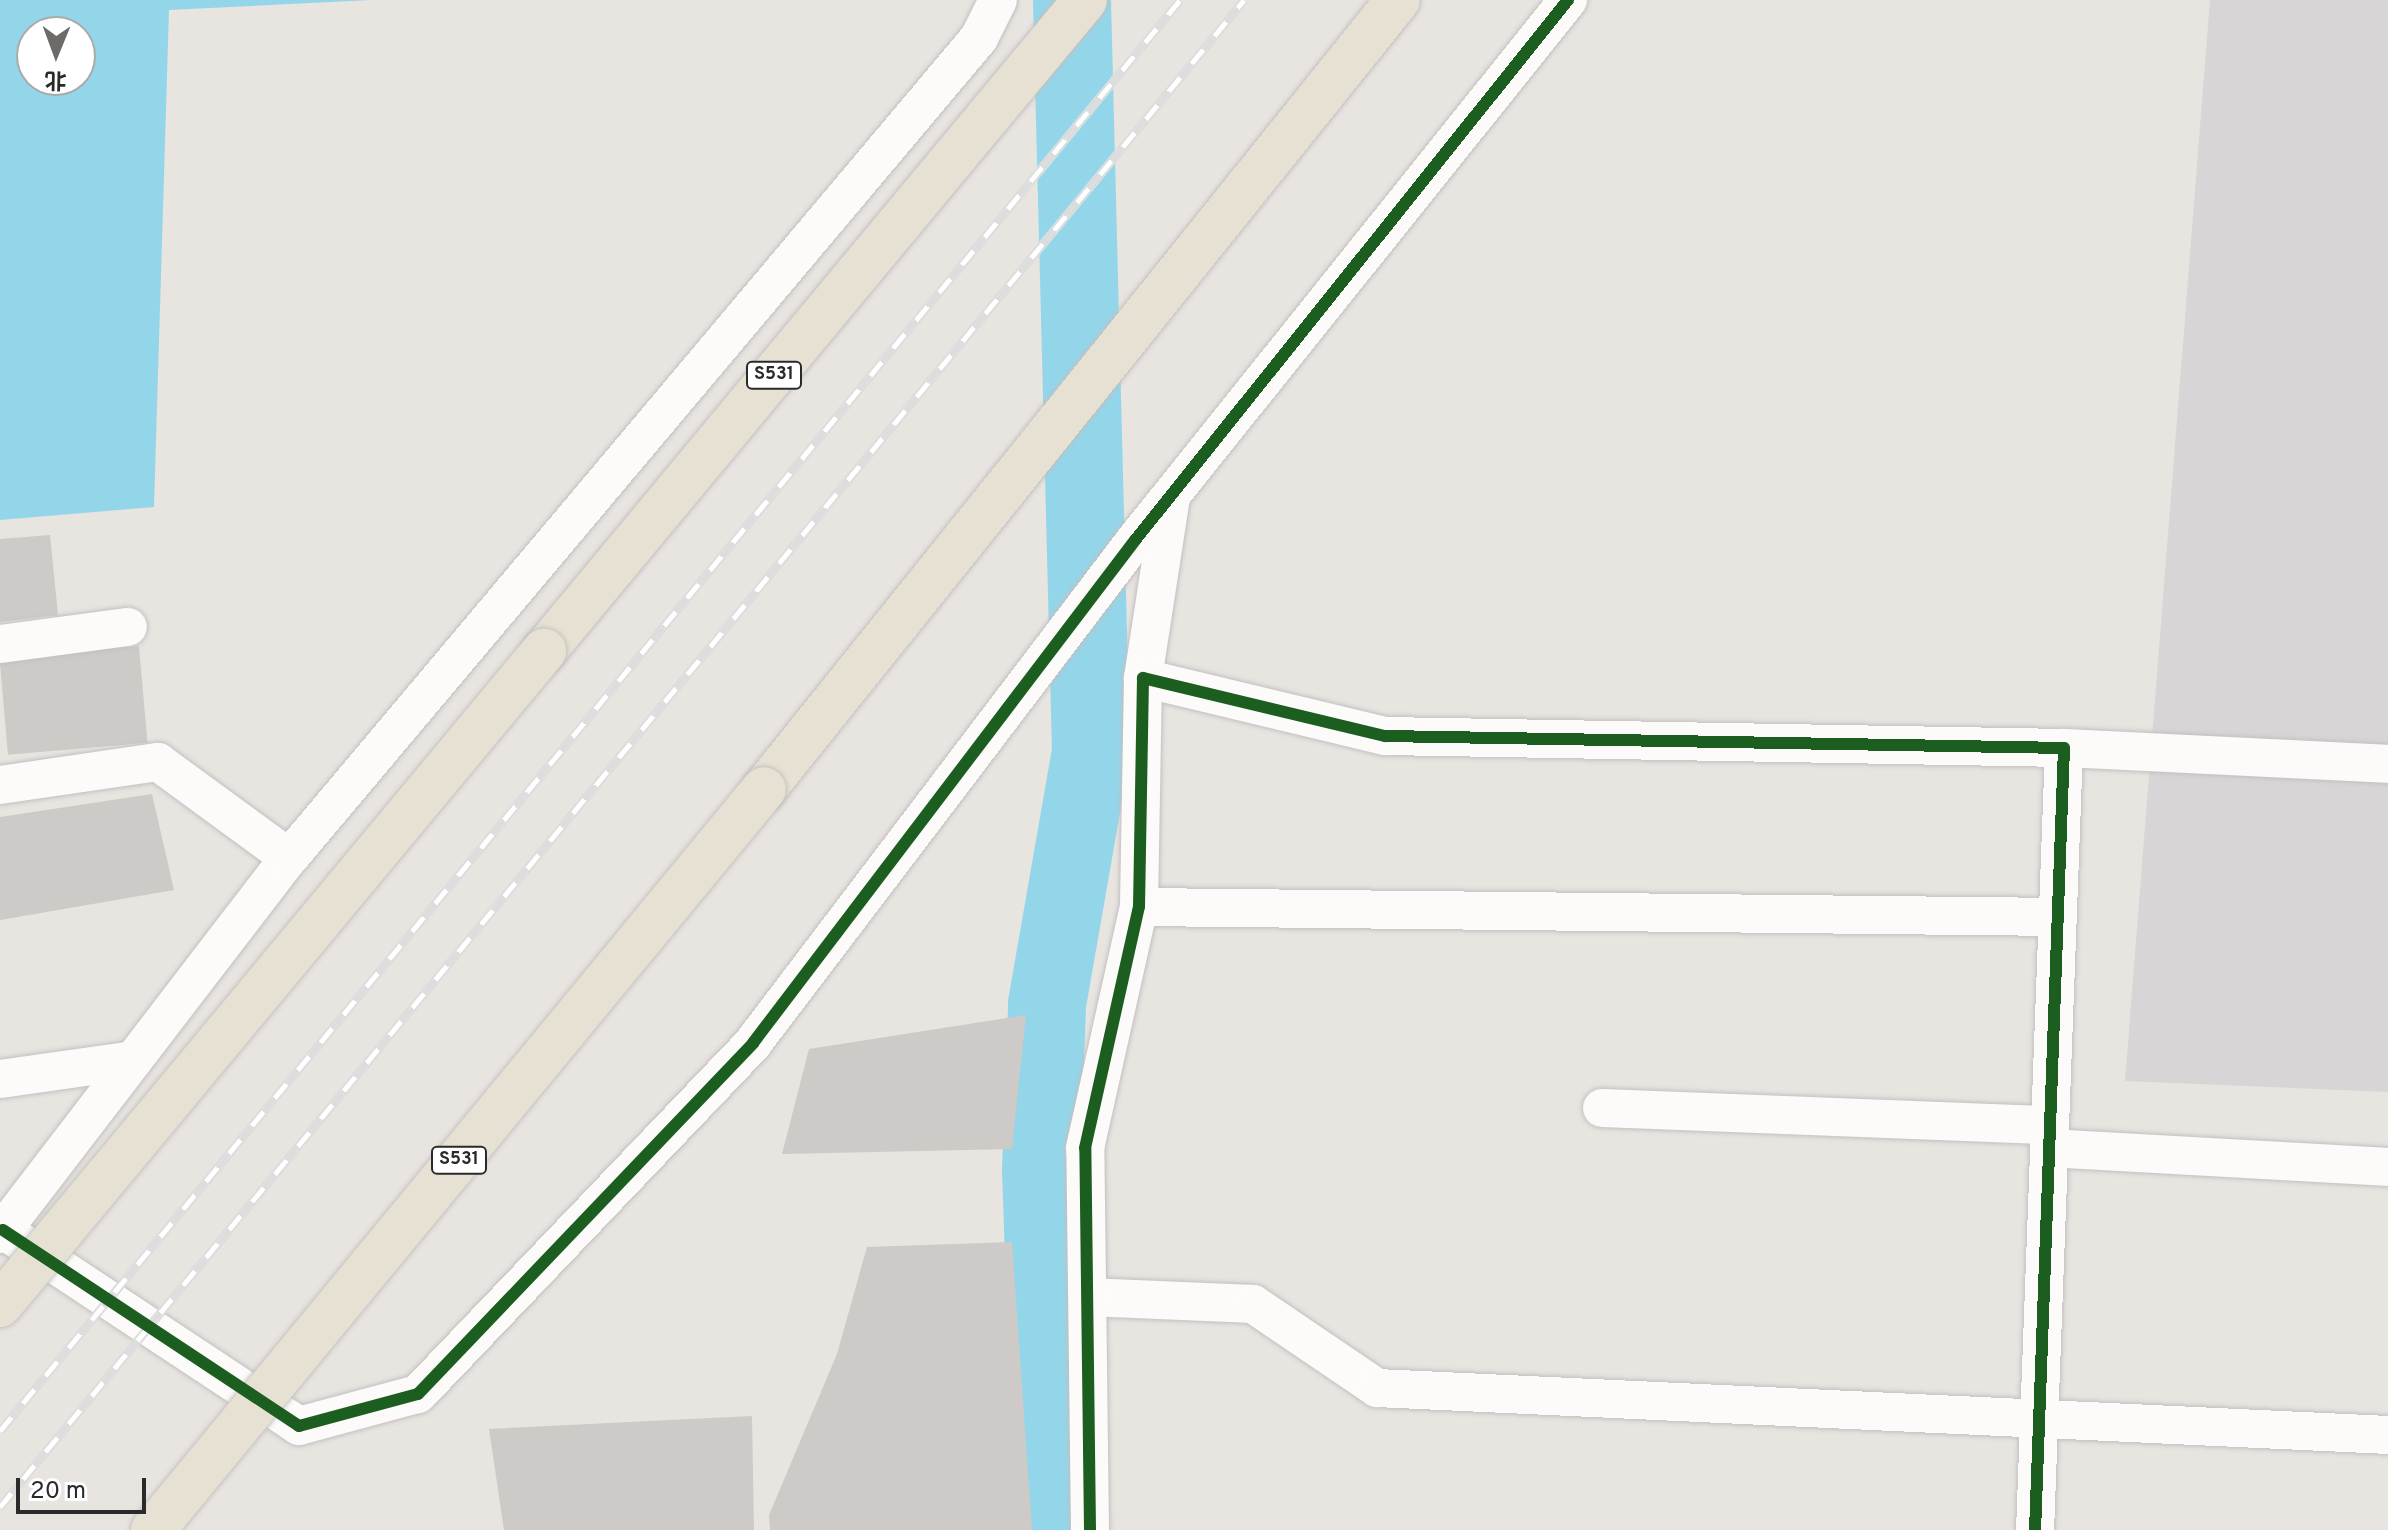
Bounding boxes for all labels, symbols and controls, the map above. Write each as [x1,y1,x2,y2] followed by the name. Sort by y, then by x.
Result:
[16,16,96,96] north arrow
[44,65,67,92] text: 北
[746,361,802,389] road number: S531
[431,1146,487,1174] road number: S531
[20,1462,150,1512] scale bar
[30,1477,86,1507] text: 20 m

